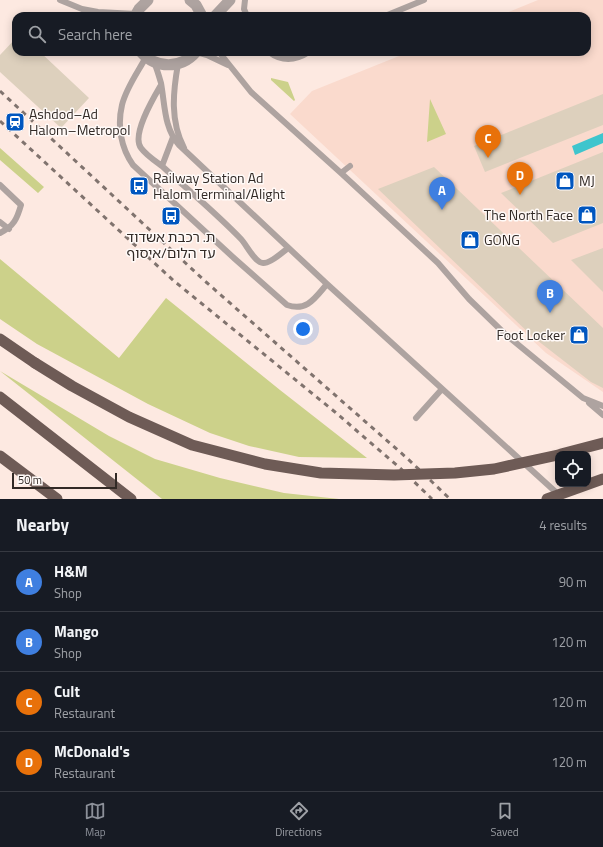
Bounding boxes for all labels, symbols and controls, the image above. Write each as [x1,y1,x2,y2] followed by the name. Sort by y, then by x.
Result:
[12,12,591,56] search box
[26,23,48,45] icon: search
[58,23,132,46] text: Search here
[29,103,130,140] place label: Ashdod–Ad Halom–Metropol
[4,111,26,133] station icon: Ashdod–Ad Halom–Metropol
[475,125,501,158] pin: C
[507,162,533,195] pin: D
[153,167,285,204] place label: Railway Station Ad Halom Terminal/Alight
[554,170,576,192] shop icon: MJ
[579,170,595,191] place label: MJ
[128,175,150,197] bus stop icon: Railway Station Ad Halom Terminal/Alight
[429,177,455,210] pin: A
[484,204,573,225] place label: The North Face
[576,204,598,226] shop icon: The North Face
[160,205,182,227] bus stop icon: ת. רכבת אשדוד עד הלום/איסוף
[127,226,215,263] place label: ת. רכבת אשדוד עד הלום/איסוף
[459,229,481,251] shop icon: GONG
[484,229,520,250] place label: GONG
[537,280,563,313] pin: B
[293,319,313,339] your location
[497,324,565,345] place label: Foot Locker
[568,324,590,346] shop icon: Foot Locker
[555,451,591,487] map controls
[555,451,591,487] button: locate
[12,471,117,490] scale bar
[18,472,42,488] text: 50 m
[16,512,69,538] text: Nearby
[539,515,587,535] text: 4 results
[54,560,88,583] text: H&M
[25,572,33,592] text: A
[559,572,587,592] text: 90 m
[54,583,82,603] text: Shop
[54,620,99,643] text: Mango
[25,632,33,652] text: B
[551,632,587,652] text: 120 m
[54,643,82,663] text: Shop
[54,680,80,703] text: Cult
[25,692,33,712] text: C
[551,692,587,712] text: 120 m
[54,703,115,723] text: Restaurant
[54,740,130,763] text: McDonald's
[25,752,33,772] text: D
[551,752,587,772] text: 120 m
[54,763,115,783] text: Restaurant
[84,800,106,840] tab: Map
[275,800,322,840] tab: Directions
[491,800,519,840] tab: Saved

